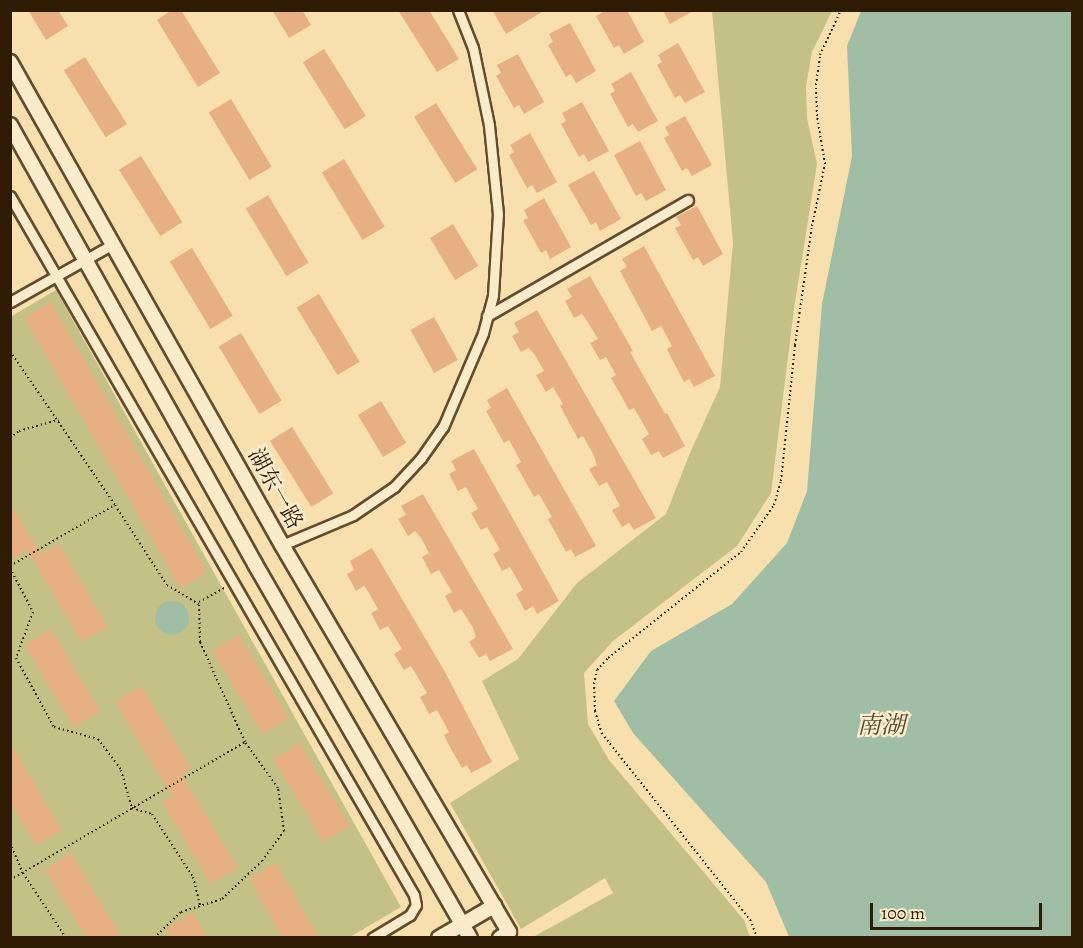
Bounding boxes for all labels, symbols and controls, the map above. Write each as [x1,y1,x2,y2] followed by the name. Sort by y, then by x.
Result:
[242,444,308,534] street label: 湖东一路
[857,712,905,740] water label: 南湖
[873,891,1046,929] scale bar
[881,901,925,925] text: 100 m

